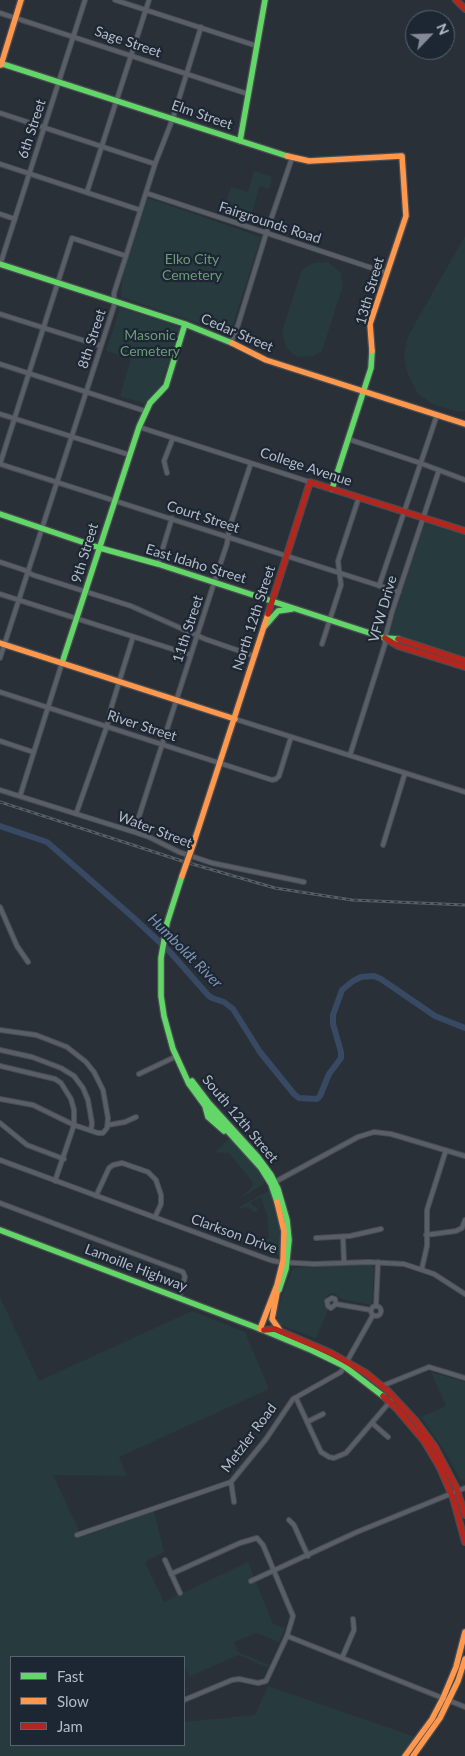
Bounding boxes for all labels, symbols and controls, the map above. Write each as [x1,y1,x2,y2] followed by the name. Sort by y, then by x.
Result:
[405,10,455,60] north arrow
[433,21,453,37] text: N
[92,23,164,61] street label: Sage Street
[15,97,49,161] street label: 6th Street
[169,97,235,133] street label: Elm Street
[217,199,323,247] street label: Fairgrounds Road
[162,251,222,284] park label: Elko City Cemetery
[352,255,388,327] street label: 13th Street
[75,307,109,371] street label: 8th Street
[198,310,276,356] street label: Cedar Street
[120,327,180,360] park label: Masonic Cemetery
[258,444,354,490] street label: College Avenue
[164,497,242,537] street label: Court Street
[68,521,102,585] street label: 9th Street
[144,541,248,587] street label: East Idaho Street
[229,563,279,673] street label: North 12th Street
[365,574,401,644] street label: VFW Drive
[169,593,207,665] street label: 11th Street
[105,707,179,745] street label: River Street
[115,808,195,852] street label: Water Street
[144,910,226,992] water label: Humboldt River
[198,1072,282,1166] street label: South 12th Street
[189,1211,279,1257] street label: Clarkson Drive
[82,1241,190,1295] street label: Lamoille Highway
[218,1400,280,1476] street label: Metzler Road
[10,1656,185,1746] legend
[57,1667,84,1685] text: Fast
[57,1692,89,1710] text: Slow
[57,1717,83,1735] text: Jam

